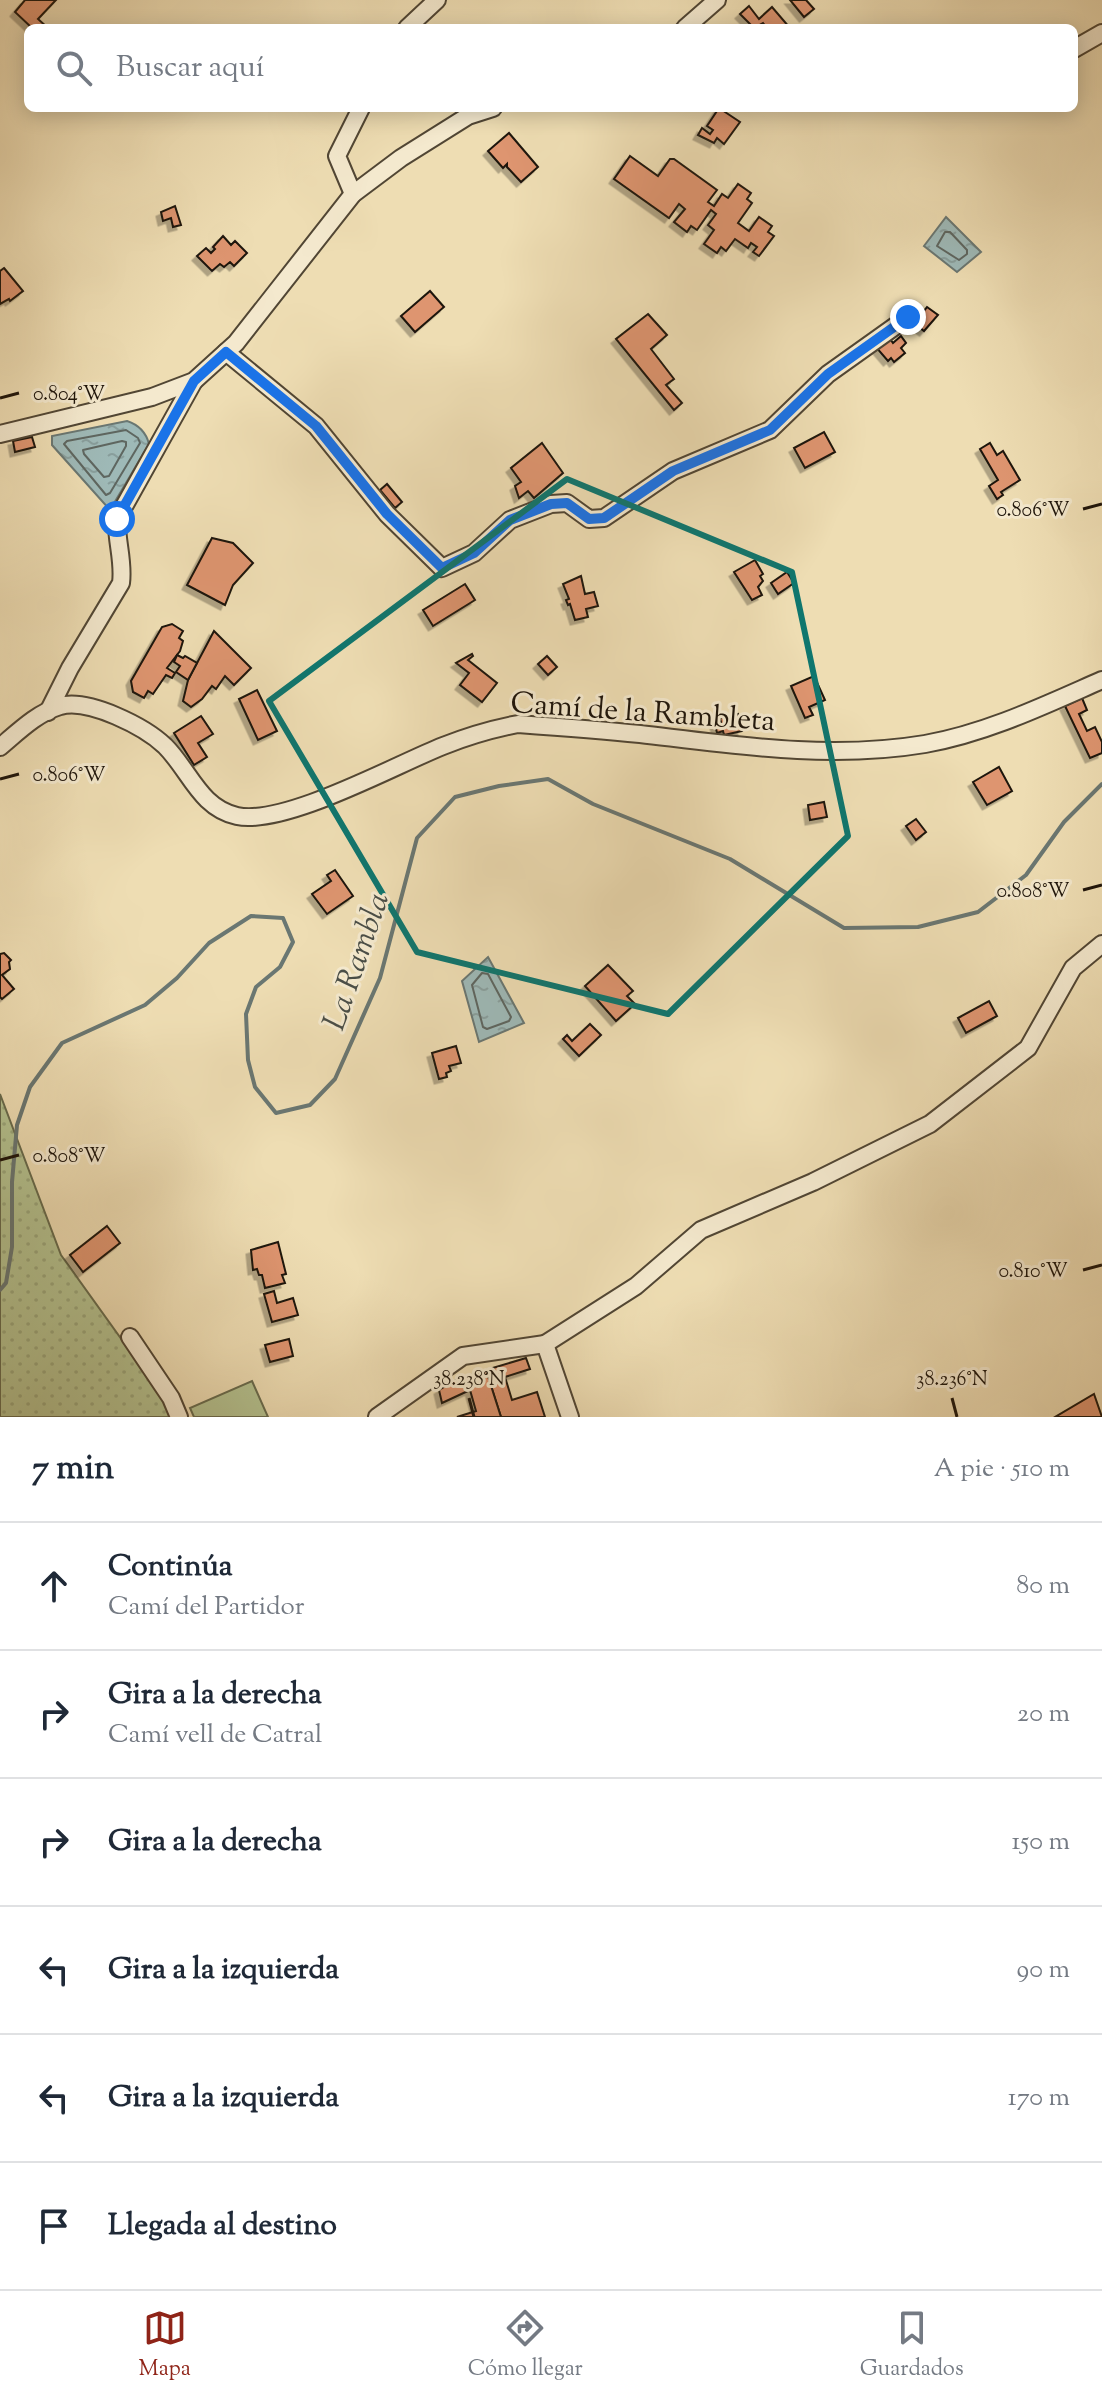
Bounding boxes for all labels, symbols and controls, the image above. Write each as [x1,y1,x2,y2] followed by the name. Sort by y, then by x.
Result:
[24,24,1078,112] search box
[52,46,96,90] icon: search
[116,47,264,90] text: Buscar aquí
[890,299,926,335] route end
[33,381,105,410] text: 0.804°W
[997,497,1069,526] text: 0.806°W
[99,501,135,537] route start
[509,683,777,744] street label: Camí de la Rambleta
[33,762,105,791] text: 0.806°W
[996,878,1070,907] text: 0.808°W
[313,887,403,1037] water label: La Rambla
[32,1143,106,1172] text: 0.808°W
[998,1258,1068,1287] text: 0.810°W
[433,1366,505,1395] text: 38.238°N
[916,1366,988,1395] text: 38.236°N
[32,1445,114,1494] text: 7 min
[934,1451,1070,1488] text: A pie · 510 m
[108,1546,233,1589] text: Continúa
[32,1564,76,1608] icon: ahead
[1016,1568,1070,1605] text: 80 m
[108,1589,304,1626] text: Camí del Partidor
[108,1674,322,1717] text: Gira a la derecha
[32,1692,76,1736] icon: right
[1017,1696,1070,1733] text: 20 m
[108,1717,322,1754] text: Camí vell de Catral
[32,1820,76,1864] icon: right
[108,1821,322,1864] text: Gira a la derecha
[1011,1824,1070,1861] text: 150 m
[32,1948,76,1992] icon: left
[108,1949,339,1992] text: Gira a la izquierda
[1017,1952,1070,1989] text: 90 m
[32,2076,76,2120] icon: left
[108,2077,339,2120] text: Gira a la izquierda
[1008,2080,1070,2117] text: 170 m
[32,2204,76,2248] icon: arrive
[108,2205,337,2248] text: Llegada al destino
[138,2306,191,2386] tab: Mapa
[468,2306,583,2386] tab: Cómo llegar
[860,2306,964,2386] tab: Guardados

